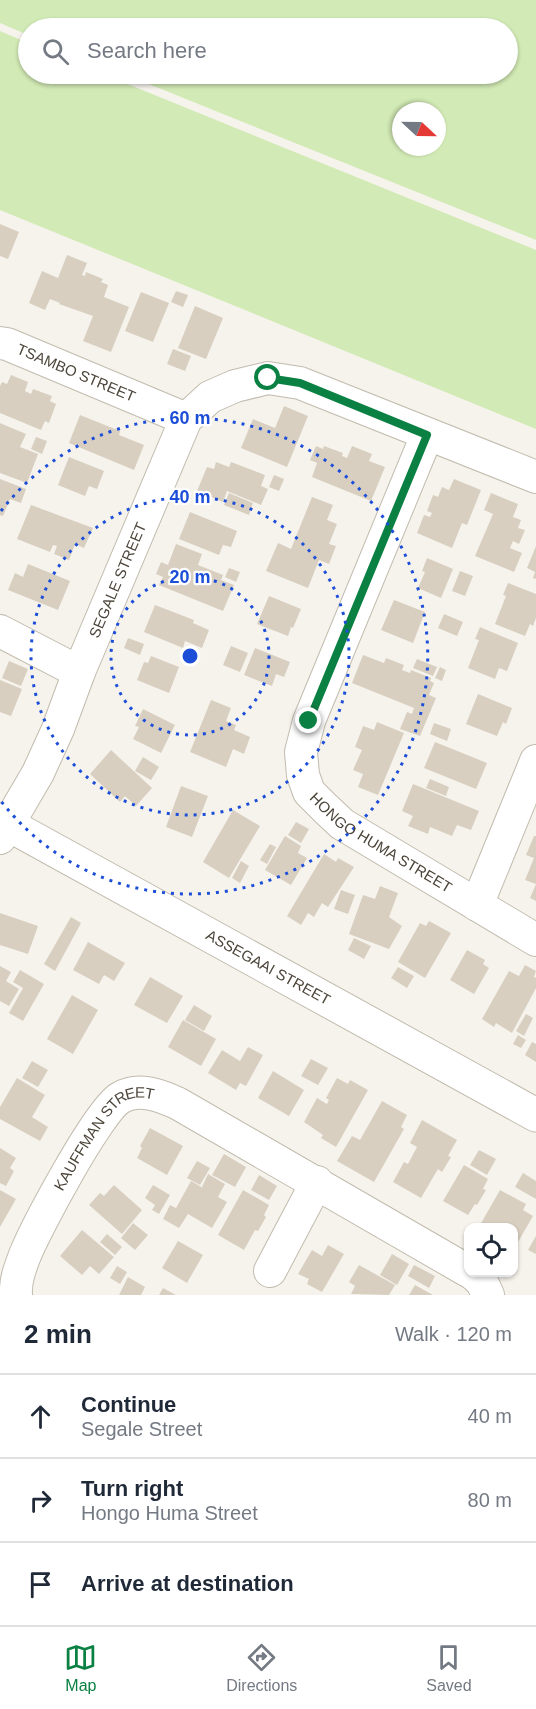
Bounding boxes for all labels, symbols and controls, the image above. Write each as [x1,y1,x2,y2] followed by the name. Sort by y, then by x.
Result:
[18,18,518,84] search box
[39,35,72,68] icon: search
[87,38,207,63] text: Search here
[392,102,446,156] north arrow
[15,340,138,405] street label: TSAMBO STREET
[254,364,280,390] route start
[169,408,211,428] text: 60 m
[169,487,211,507] text: 40 m
[85,520,149,640] street label: SEGALE STREET
[169,567,211,587] text: 20 m
[180,646,200,666] centre of rings
[295,707,321,733] route end
[307,789,455,896] street label: HONGO HUMA STREET
[203,926,333,1008] street label: ASSEGAAI STREET
[50,1084,156,1193] street label: KAUFFMAN STREET
[464,1223,518,1277] map controls
[464,1223,518,1277] button: locate
[24,1319,92,1349] text: 2 min
[395,1323,512,1345] text: Walk · 120 m
[81,1392,176,1417] text: Continue
[24,1400,57,1433] icon: ahead
[468,1405,512,1427] text: 40 m
[81,1418,202,1440] text: Segale Street
[81,1476,183,1501] text: Turn right
[24,1484,57,1517] icon: right
[468,1489,512,1511] text: 80 m
[81,1502,258,1524] text: Hongo Huma Street
[24,1568,57,1601] icon: arrive
[81,1571,294,1596] text: Arrive at destination
[64,1641,97,1695] tab: Map
[226,1641,297,1695] tab: Directions
[426,1641,472,1695] tab: Saved

